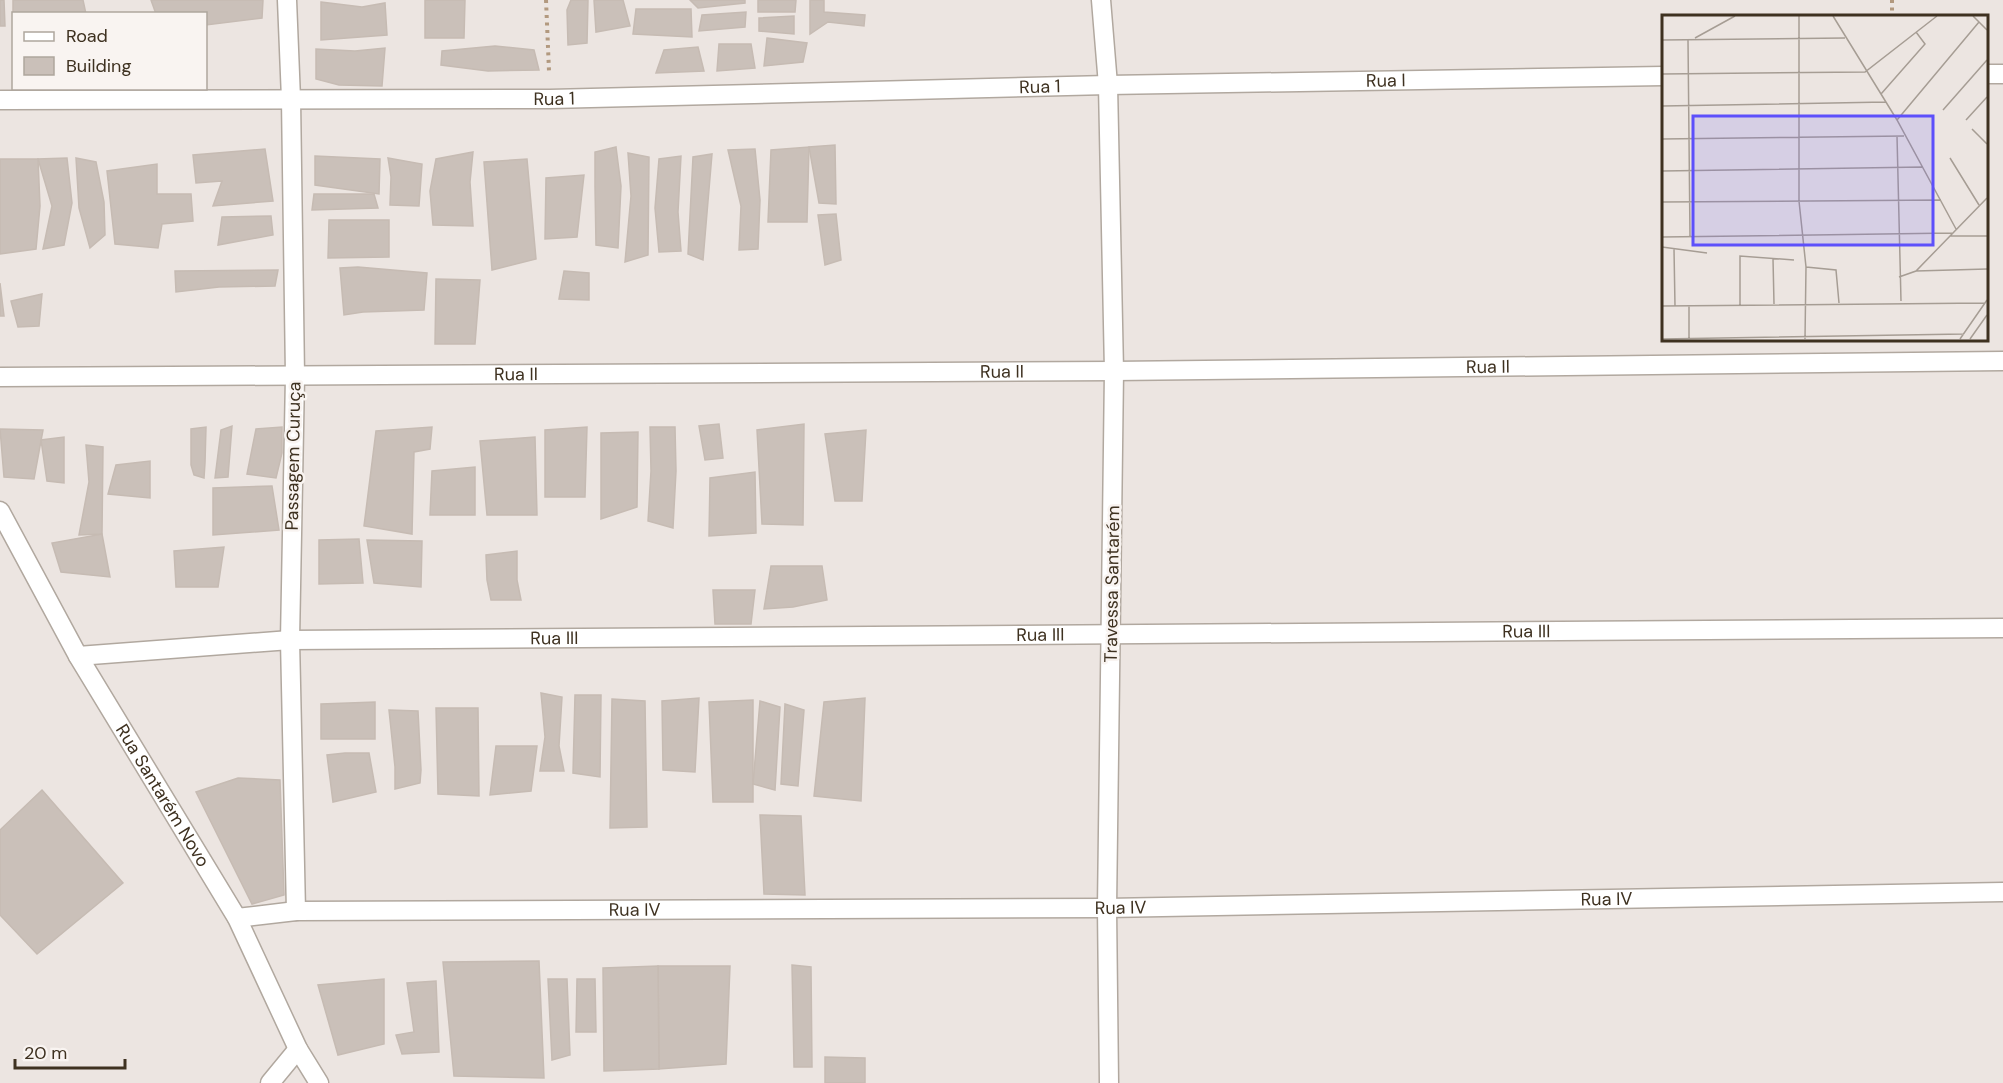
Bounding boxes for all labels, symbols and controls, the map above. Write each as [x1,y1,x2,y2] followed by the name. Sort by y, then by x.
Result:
[12,12,207,90] legend
[1662,15,1988,340] inset map
[66,24,108,48] text: Road
[66,54,131,78] text: Building
[1366,68,1406,93] street label: Rua I
[1019,74,1061,99] street label: Rua 1
[533,86,575,111] street label: Rua 1
[1466,355,1510,379] street label: Rua II
[980,359,1024,384] street label: Rua II
[494,362,538,386] street label: Rua II
[280,381,306,531] street label: Passagem Curuça
[1099,505,1125,663] street label: Travessa Santarém
[1502,619,1551,644] street label: Rua III
[1016,623,1065,647] street label: Rua III
[530,626,579,650] street label: Rua III
[110,720,215,872] street label: Rua Santarém Novo
[1580,887,1633,912] street label: Rua IV
[1095,895,1147,920] street label: Rua IV
[609,898,661,922] street label: Rua IV
[15,1032,124,1070] scale bar
[24,1041,67,1065] text: 20 m

